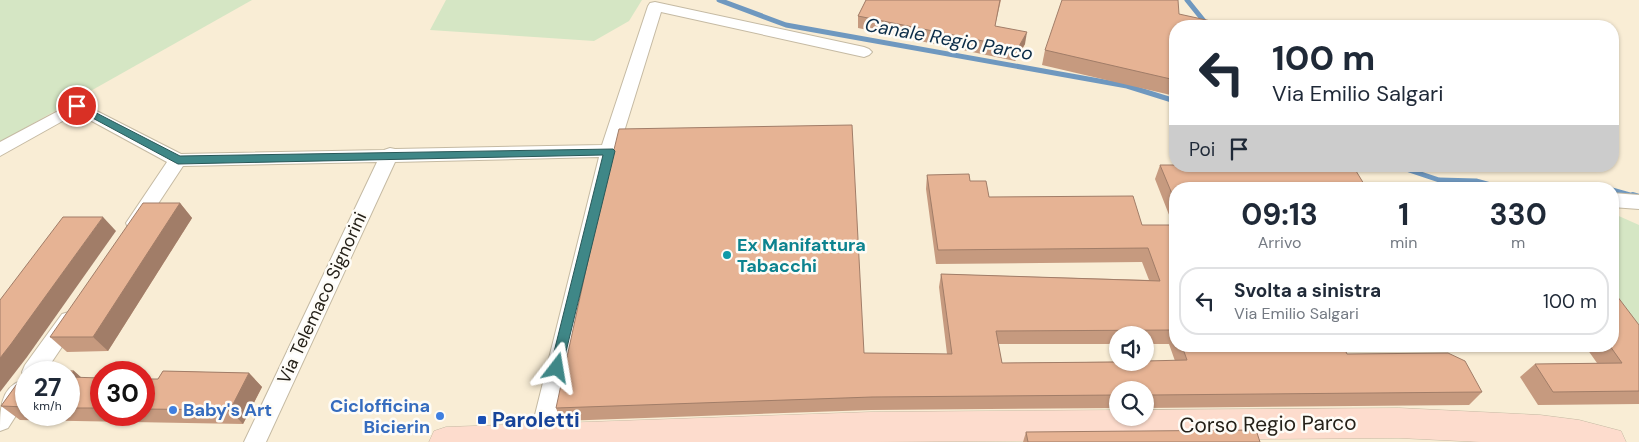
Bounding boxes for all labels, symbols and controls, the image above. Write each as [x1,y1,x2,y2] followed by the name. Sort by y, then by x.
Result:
[863,12,1035,66] water label: Canale Regio Parco
[1272,35,1375,81] text: 100 m
[1189,40,1254,105] icon: left
[1272,79,1444,108] text: Via Emilio Salgari
[56,85,98,127] pin
[63,92,91,120] icon: arrive
[1225,135,1253,163] icon: arrive
[1189,137,1215,162] text: Poi
[1241,195,1318,234] text: 09:13
[1398,195,1409,234] text: 1
[1490,195,1547,234] text: 330
[272,208,372,388] street label: Via Telemaco Signorini
[1258,232,1301,253] text: Arrivo
[1390,232,1417,253] text: min
[1511,232,1525,253] text: m
[737,233,866,278] place label: Ex Manifattura Tabacchi
[721,249,733,261] marker: Ex Manifattura Tabacchi
[1234,278,1381,303] text: Svolta a sinistra
[1191,287,1219,315] icon: left
[1543,289,1597,314] text: 100 m
[1234,303,1359,324] text: Via Emilio Salgari
[1109,326,1154,426] map controls
[1109,326,1154,371] button: sound
[530,341,582,393] position arrow
[90,361,155,426] speed limit sign: 30
[34,371,61,404] text: 27
[1109,381,1154,426] button: search
[330,394,430,439] place label: Ciclofficina Bicierin
[33,398,62,414] text: km/h
[183,398,272,422] place label: Baby's Art
[167,404,179,416] marker: Baby's Art
[492,406,580,434] place label: Paroletti
[1179,408,1357,440] street label: Corso Regio Parco
[434,410,446,422] marker: Ciclofficina Bicierin
[476,414,488,426] marker: Paroletti

